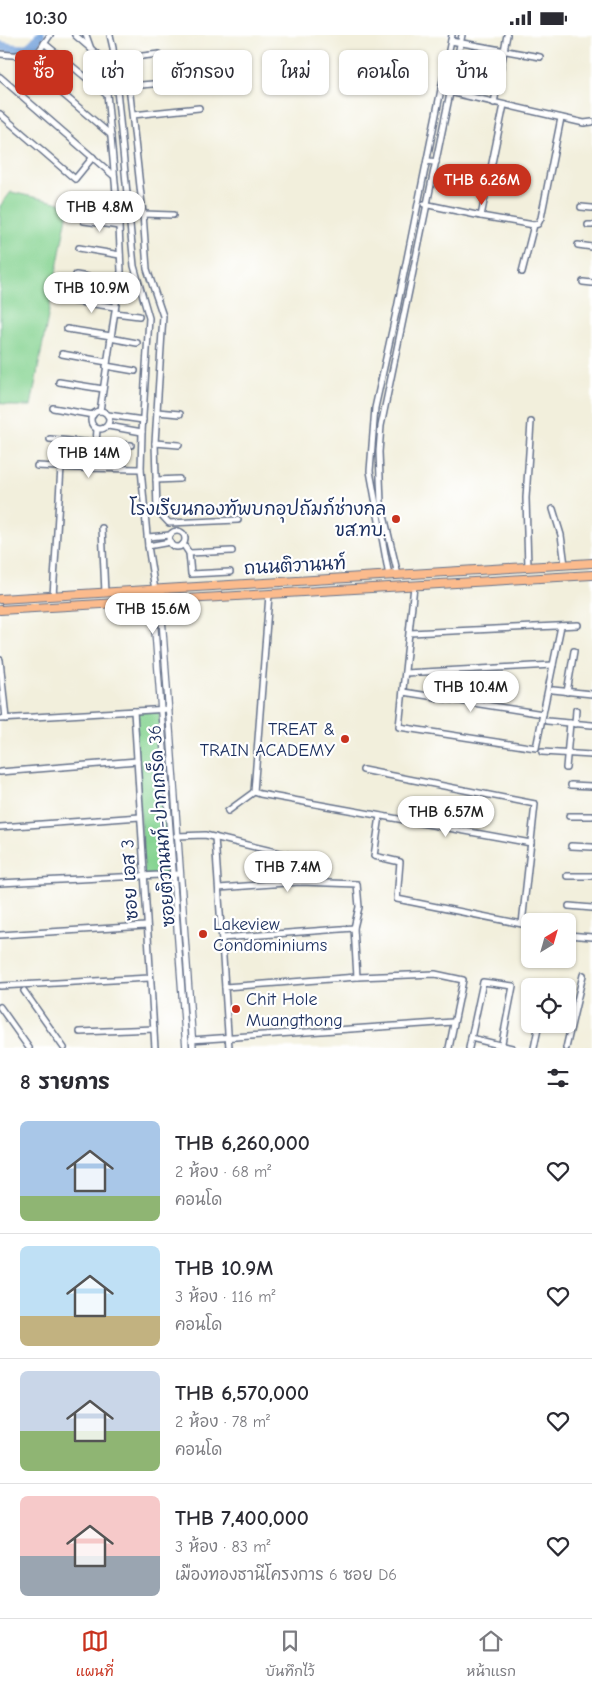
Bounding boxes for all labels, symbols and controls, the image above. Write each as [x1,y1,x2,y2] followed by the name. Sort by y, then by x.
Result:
[25,7,68,29] text: 10:30
[15,50,73,95] chip: ซื้อ
[83,50,143,95] chip: เช่า
[153,50,252,95] chip: ตัวกรอง
[262,50,329,95] chip: ใหม่
[339,50,428,95] chip: คอนโด
[438,50,506,95] chip: บ้าน
[425,163,539,206] pin: THB 6.26M
[444,171,520,189] text: THB 6.26M
[48,191,152,233] pin: THB 4.8M
[67,198,133,216] text: THB 4.8M
[35,271,149,314] pin: THB 10.9M
[55,279,129,297] text: THB 10.9M
[43,437,135,479] pin: THB 14M
[58,444,120,462] text: THB 14M
[129,496,386,541] place label: โรงเรียนกองทัพบกอุปถัมภ์ช่างกล ขส.ทบ.
[390,513,402,525] marker: โรงเรียนกองทัพบกอุปถัมภ์ช่างกล ขส.ทบ.
[243,550,347,579] street label: ถนนติวานนท์
[96,593,210,635] pin: THB 15.6M
[116,600,190,618] text: THB 15.6M
[414,671,528,713] pin: THB 10.4M
[434,678,508,696] text: THB 10.4M
[200,719,335,761] place label: TREAT & TRAIN ACADEMY
[141,724,180,928] street label: ซอยติวานนท์-ปากเกร็ด 36
[339,733,351,745] marker: TREAT & TRAIN ACADEMY
[389,795,503,838] pin: THB 6.57M
[408,803,484,821] text: THB 6.57M
[117,839,143,921] street label: ซอย เอส 3
[236,851,340,893] pin: THB 7.4M
[255,858,321,876] text: THB 7.4M
[521,913,576,967] north arrow
[521,913,576,1033] map controls
[213,914,327,956] place label: Lakeview Condominiums
[197,928,209,940] marker: Lakeview Condominiums
[521,978,576,1033] button: locate
[246,989,343,1031] place label: Chit Hole Muangthong
[230,1003,242,1015] marker: Chit Hole Muangthong
[544,1064,572,1092] icon: filters
[20,1070,110,1094] text: 8 รายการ
[175,1131,310,1155] text: THB 6,260,000
[60,1141,120,1201] icon: home
[544,1157,572,1185] icon: heart
[175,1163,271,1181] text: 2 ห้อง · 68 m²
[175,1191,222,1209] text: คอนโด
[175,1256,273,1280] text: THB 10.9M
[60,1266,120,1326] icon: home
[544,1282,572,1310] icon: heart
[175,1288,275,1306] text: 3 ห้อง · 116 m²
[175,1316,222,1334] text: คอนโด
[175,1381,309,1405] text: THB 6,570,000
[60,1391,120,1451] icon: home
[544,1407,572,1435] icon: heart
[175,1413,270,1431] text: 2 ห้อง · 78 m²
[175,1441,222,1459] text: คอนโด
[175,1506,309,1530] text: THB 7,400,000
[60,1516,120,1576] icon: home
[544,1532,572,1560] icon: heart
[175,1538,270,1556] text: 3 ห้อง · 83 m²
[175,1566,397,1584] text: เมืองทองธานีโครงการ 6 ซอย D6
[76,1627,114,1681] tab: แผนที่
[265,1627,315,1681] tab: บันทึกไว้
[466,1627,516,1681] tab: หน้าแรก

